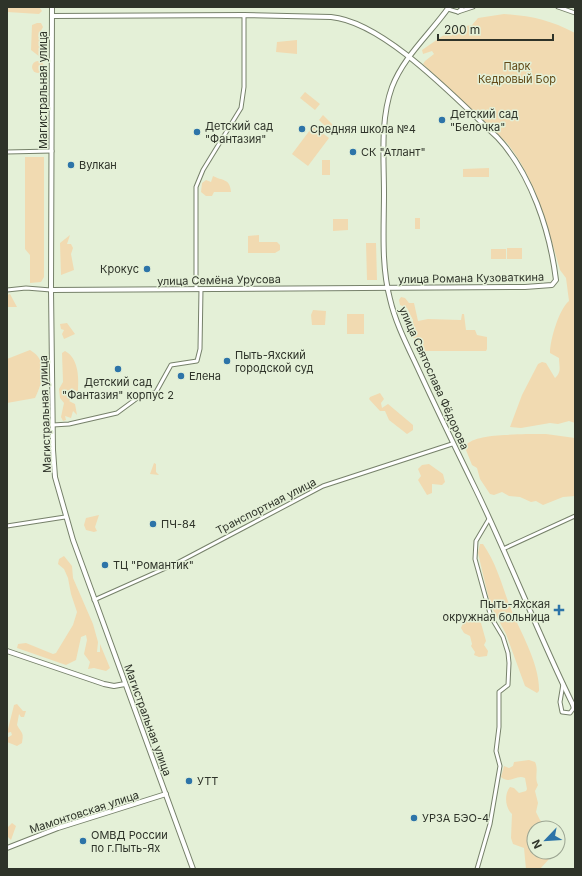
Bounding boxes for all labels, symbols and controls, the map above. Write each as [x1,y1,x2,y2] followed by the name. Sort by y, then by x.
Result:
[438,16,553,42] scale bar
[444,22,480,37] text: 200 m
[36,31,50,149] street label: Магистральная улица
[478,59,556,86] park label: Парк Кедровый Бор
[450,107,518,134] place label: Детский сад "Белочка"
[437,115,447,125] marker: Детский сад "Белочка"
[205,119,273,146] place label: Детский сад "Фантазия"
[310,122,416,136] place label: Средняя школа №4
[297,124,307,134] marker: Средняя школа №4
[192,127,202,137] marker: Детский сад "Фантазия"
[361,145,426,159] place label: СК "Атлант"
[348,147,358,157] marker: СК "Атлант"
[79,158,117,172] place label: Вулкан
[66,160,76,170] marker: Вулкан
[100,262,139,276] place label: Крокус
[142,264,152,274] marker: Крокус
[398,270,544,286] street label: улица Романа Кузоваткина
[157,272,281,288] street label: улица Семёна Урусова
[396,304,472,452] street label: улица Святослава Фёдорова
[235,348,313,375] place label: Пыть-Яхский городской суд
[36,355,54,473] street label: Магистральная улица
[222,356,232,366] marker: Пыть-Яхский городской суд
[113,364,123,374] marker: Детский сад "Фантазия" корпус 2
[189,369,221,383] place label: Елена
[176,371,186,381] marker: Елена
[62,375,174,402] place label: Детский сад "Фантазия" корпус 2
[214,475,318,537] street label: Транспортная улица
[161,517,196,531] place label: ПЧ-84
[148,519,158,529] marker: ПЧ-84
[113,558,194,572] place label: ТЦ "Романтик"
[100,560,110,570] marker: ТЦ "Романтик"
[443,597,550,624] place label: Пыть-Яхская окружная больница
[553,604,565,616] marker: Пыть-Яхская окружная больница
[121,662,175,778] street label: Магистральная улица
[197,774,218,788] place label: УТТ
[184,776,194,786] marker: УТТ
[27,788,141,836] street label: Мамонтовская улица
[422,811,489,825] place label: УРЗА БЭО-4
[409,813,419,823] marker: УРЗА БЭО-4
[526,820,566,860] north arrow
[91,828,168,855] place label: ОМВД России по г.Пыть-Ях
[78,836,88,846] marker: ОМВД России по г.Пыть-Ях
[529,837,545,851] text: N

